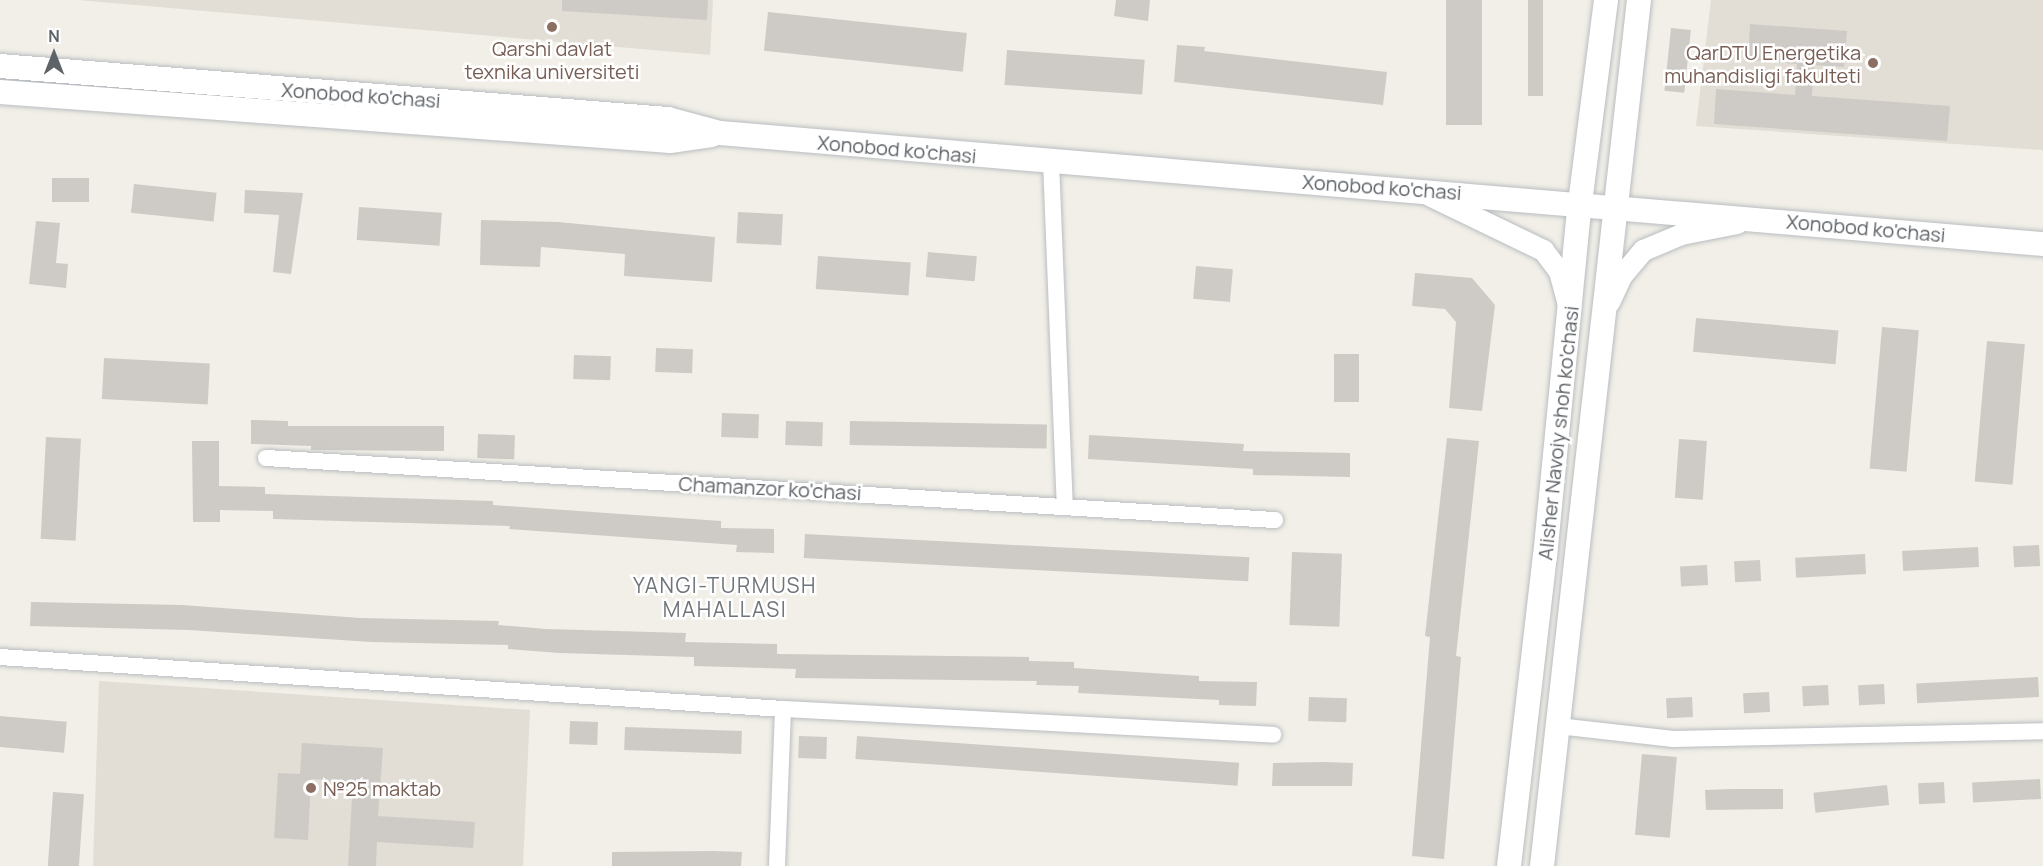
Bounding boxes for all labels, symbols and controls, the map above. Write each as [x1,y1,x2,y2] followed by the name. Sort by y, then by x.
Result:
[545,20,559,34] marker: Qarshi davlat texnika universiteti
[24,24,84,84] north arrow
[48,25,60,47] text: N
[465,36,639,83] place label: Qarshi davlat texnika universiteti
[1664,40,1861,87] place label: QarDTU Energetika muhandisligi fakulteti
[1866,56,1880,70] marker: QarDTU Energetika muhandisligi fakulteti
[280,77,442,113] street label: Xonobod ko'chasi
[816,130,978,168] street label: Xonobod ko'chasi
[1301,169,1463,205] street label: Xonobod ko'chasi
[1785,209,1947,247] street label: Xonobod ko'chasi
[1533,305,1583,561] street label: Alisher Navoiy shoh ko'chasi
[678,471,862,505] street label: Chamanzor ko'chasi
[632,572,818,622] district label: YANGI-TURMUSH MAHALLASI
[323,776,441,800] place label: №25 maktab
[304,781,318,795] marker: №25 maktab

